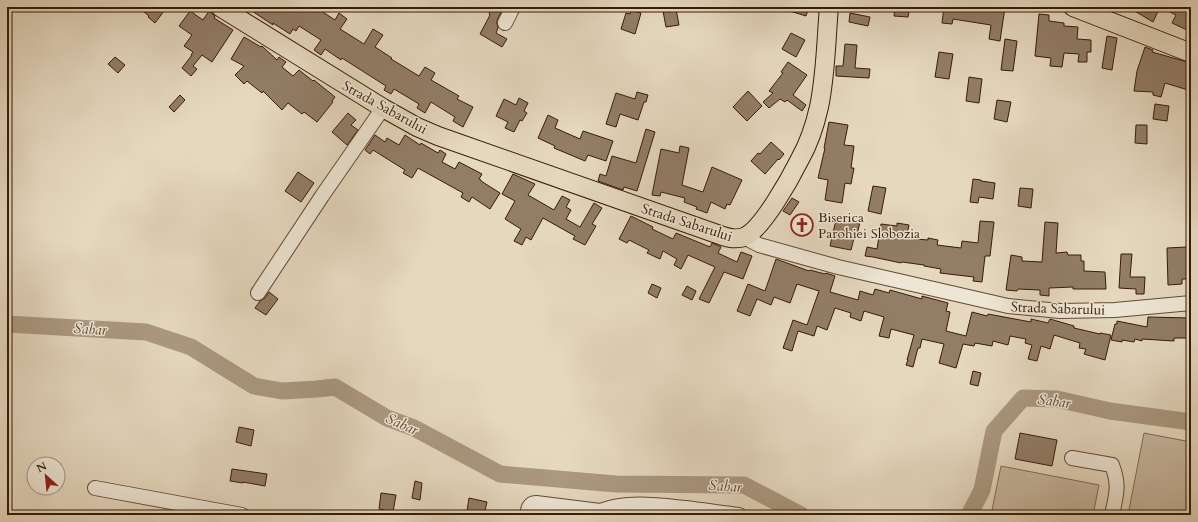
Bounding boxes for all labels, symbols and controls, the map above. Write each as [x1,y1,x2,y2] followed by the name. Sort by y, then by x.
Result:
[339,76,431,139] street label: Strada Sabarului
[639,199,735,246] street label: Strada Sabarului
[818,208,920,243] place label: Biserica Parohiei Slobozia
[789,212,815,238] church icon: Biserica Parohiei Slobozia
[1010,297,1106,320] street label: Strada Sabarului
[73,318,108,340] water label: Sabar
[1036,389,1073,413] water label: Sabar
[383,408,422,440] water label: Sabar
[26,456,66,496] north arrow
[34,458,50,476] text: N
[708,475,743,497] water label: Sabar

